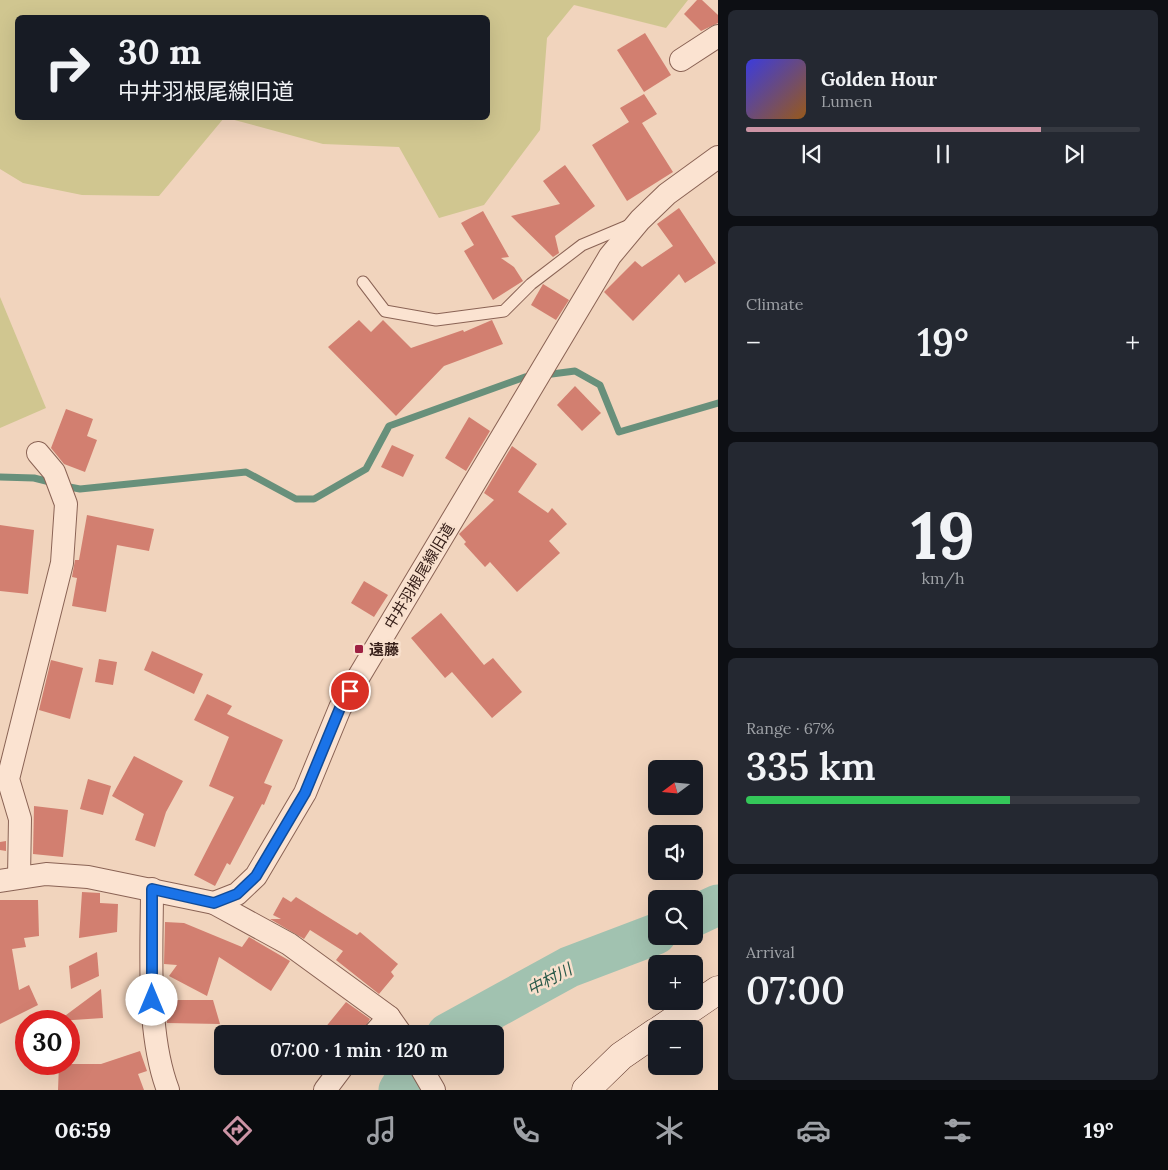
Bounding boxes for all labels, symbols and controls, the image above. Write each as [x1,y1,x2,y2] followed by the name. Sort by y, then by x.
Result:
[118,29,201,74] text: 30 m
[35,35,100,100] icon: right
[821,67,937,91] text: Golden Hour
[118,77,294,105] text: 中井羽根尾線旧道
[821,91,873,111] text: Lumen
[798,140,826,168] icon: previous
[929,140,957,168] icon: pause
[1060,140,1088,168] icon: next
[746,294,803,314] text: Climate
[917,318,969,366] text: 19°
[746,325,761,361] text: −
[1125,325,1140,361] text: +
[911,494,975,577] text: 19
[380,520,458,632] street label: 中井羽根尾線旧道
[921,568,965,588] text: km/h
[369,640,399,659] place label: 遠藤
[353,643,365,655] marker: 遠藤
[329,670,371,712] pin
[336,677,364,705] icon: arrive
[746,718,834,738] text: Range · 67%
[746,742,876,790] text: 335 km
[648,760,702,815] north arrow
[648,760,703,1075] map controls
[648,825,703,880] button: sound
[648,890,703,945] button: search
[746,942,795,962] text: Arrival
[648,955,703,1010] button: +
[523,958,577,999] water label: 中村川
[746,966,845,1014] text: 07:00
[125,973,177,1025] position arrow
[15,1010,80,1075] speed limit sign: 30
[648,1020,703,1075] button: −
[270,1038,448,1062] text: 07:00 · 1 min · 120 m
[220,1113,255,1148] icon: directions
[364,1113,399,1148] icon: music
[508,1113,543,1148] icon: phone
[652,1113,687,1148] icon: climate
[796,1113,831,1148] icon: car
[940,1113,975,1148] icon: filters
[54,1116,111,1144] text: 06:59
[1084,1116,1114,1144] text: 19°

